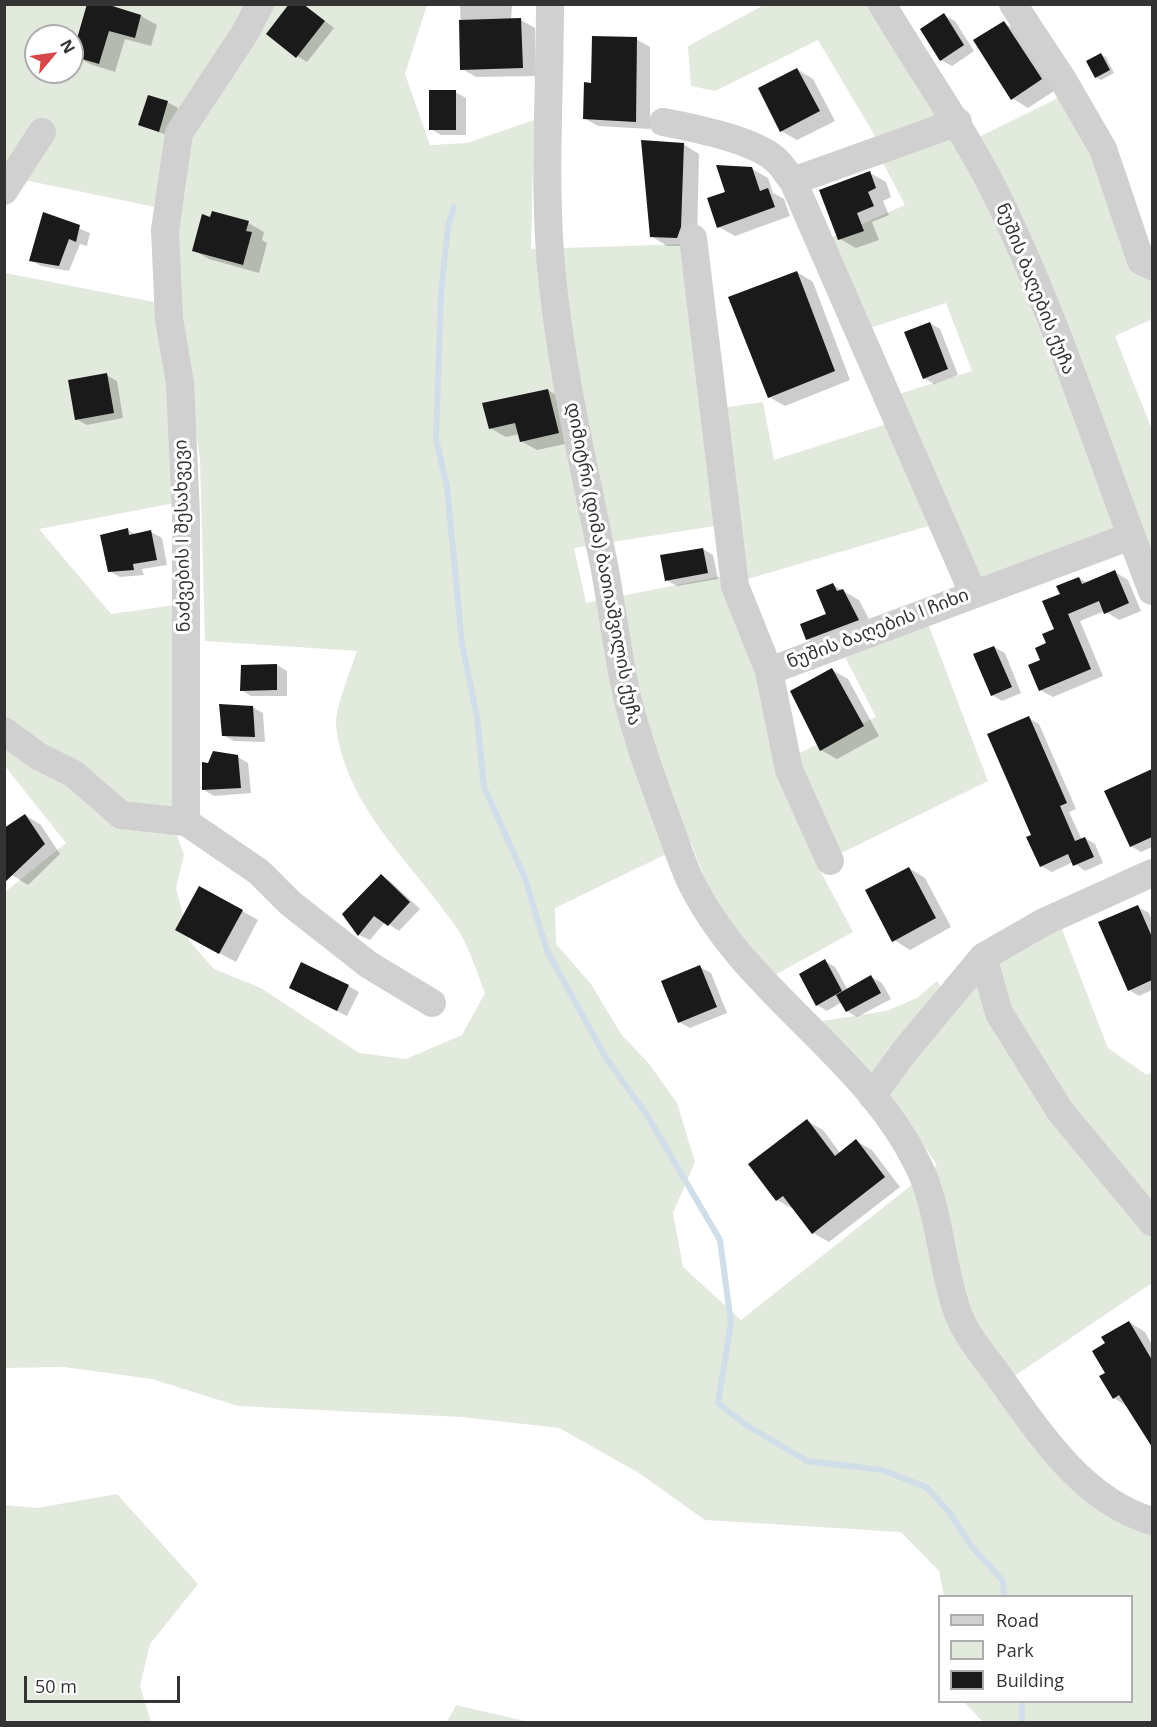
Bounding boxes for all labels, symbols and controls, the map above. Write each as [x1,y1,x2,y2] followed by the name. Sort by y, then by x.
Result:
[24,24,84,84] north arrow
[55,35,81,57] text: N
[991,200,1079,378] street label: ნუშის ბაღების ქუჩა
[561,401,645,727] street label: დიმიტრი (დიმა) ბათიაშვილის ქუჩა
[171,439,195,633] street label: ნაძვების I შესახვევი
[784,584,972,674] street label: ნუშის ბაღების I ჩიხი
[938,1595,1133,1703] legend
[996,1608,1039,1632] text: Road
[996,1638,1034,1662] text: Park
[27,1664,183,1702] scale bar
[996,1668,1064,1692] text: Building
[35,1674,77,1698] text: 50 m

